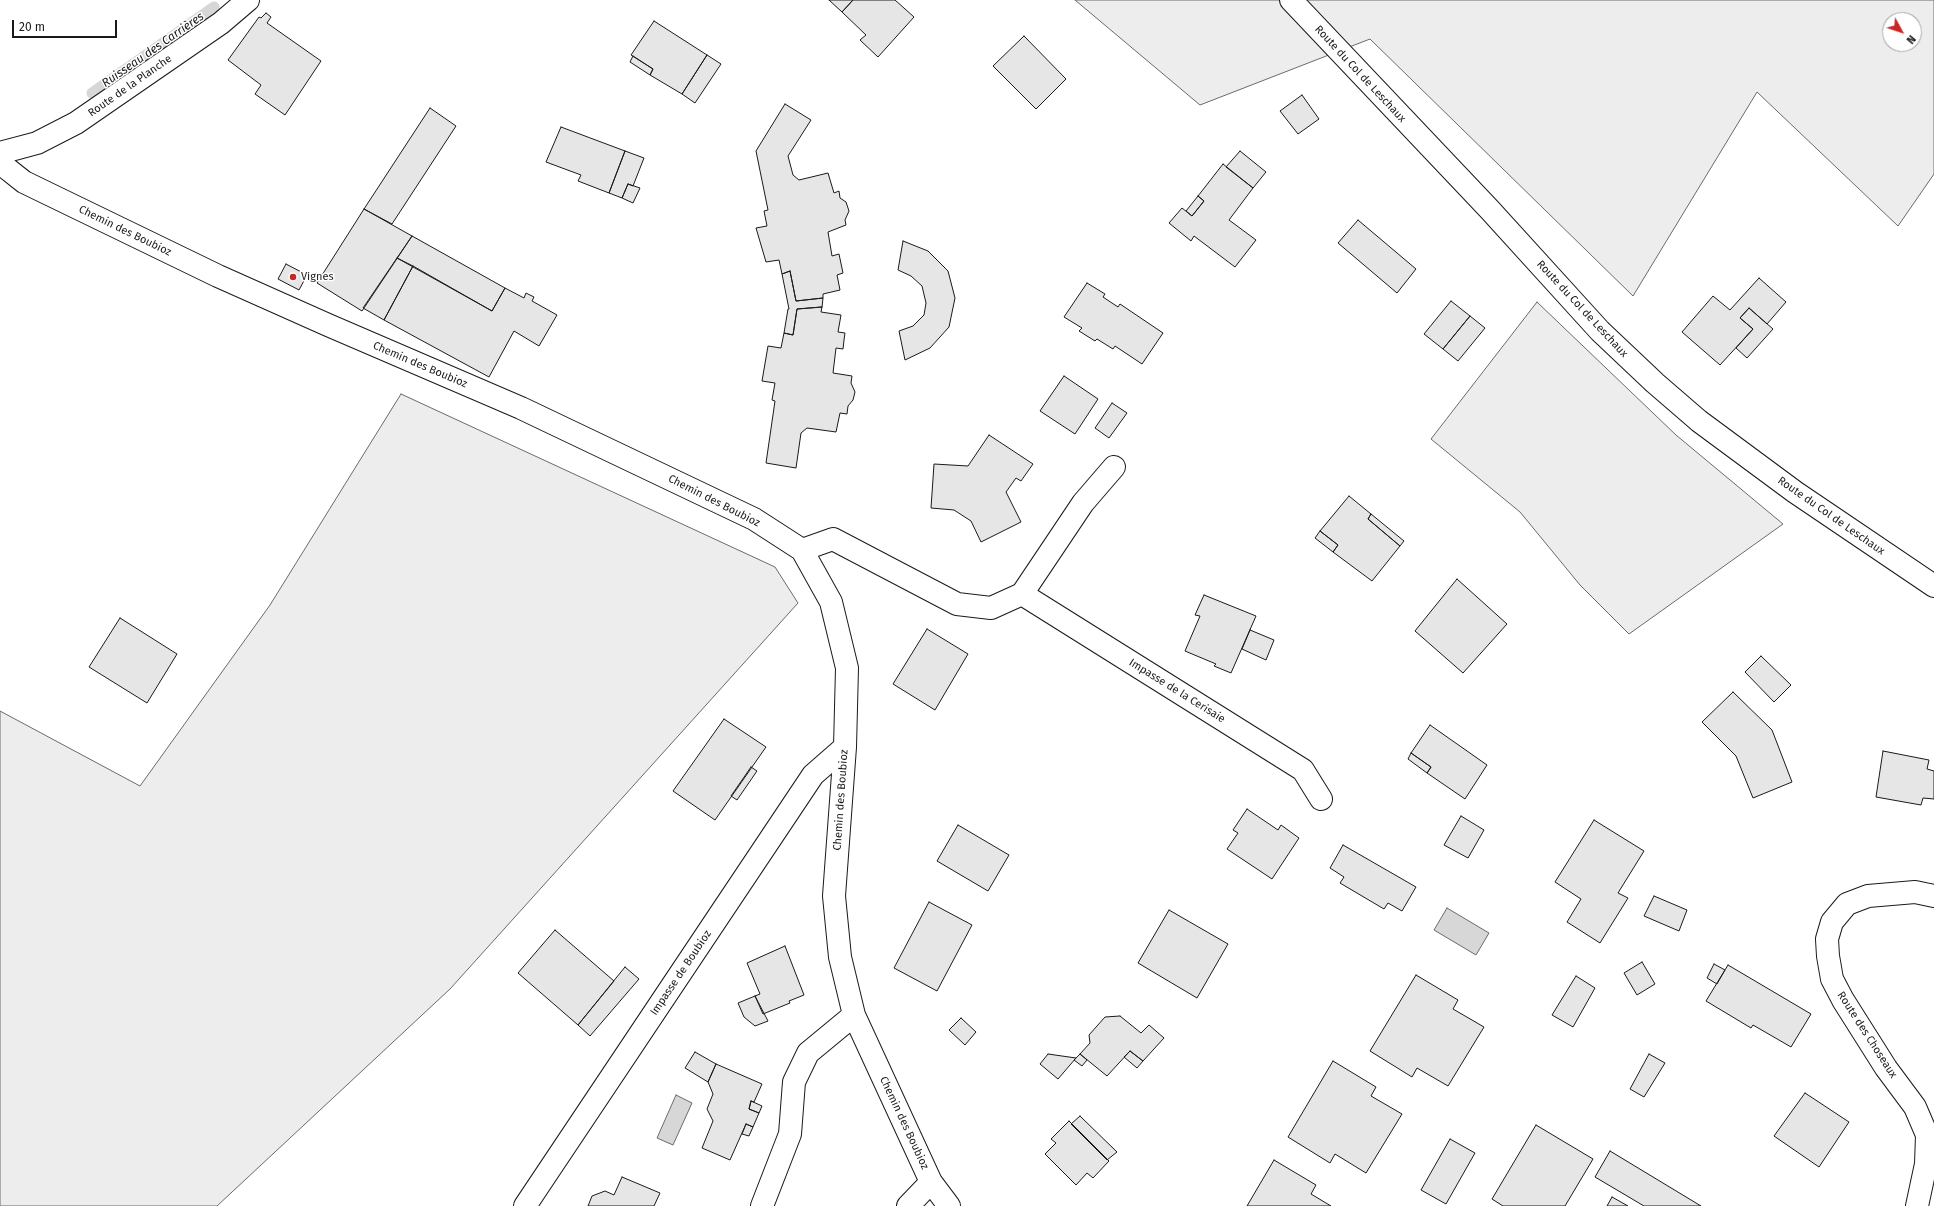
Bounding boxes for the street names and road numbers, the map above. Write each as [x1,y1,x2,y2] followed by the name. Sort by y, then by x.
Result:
[1312,23,1408,125] street label: Route du Col de Leschaux
[86,52,174,120] street label: Route de la Planche
[77,203,173,259] street label: Chemin des Boubioz
[1534,258,1630,360] street label: Route du Col de Leschaux
[371,339,469,391] street label: Chemin des Boubioz
[666,472,762,530] street label: Chemin des Boubioz
[1775,474,1887,558] street label: Route du Col de Leschaux
[1126,656,1228,726] street label: Impasse de la Cerisaie
[831,749,851,851] street label: Chemin des Boubioz
[648,928,714,1018] street label: Impasse de Boubioz
[1834,989,1900,1081] street label: Route des Choseaux
[877,1074,931,1172] street label: Chemin des Boubioz

